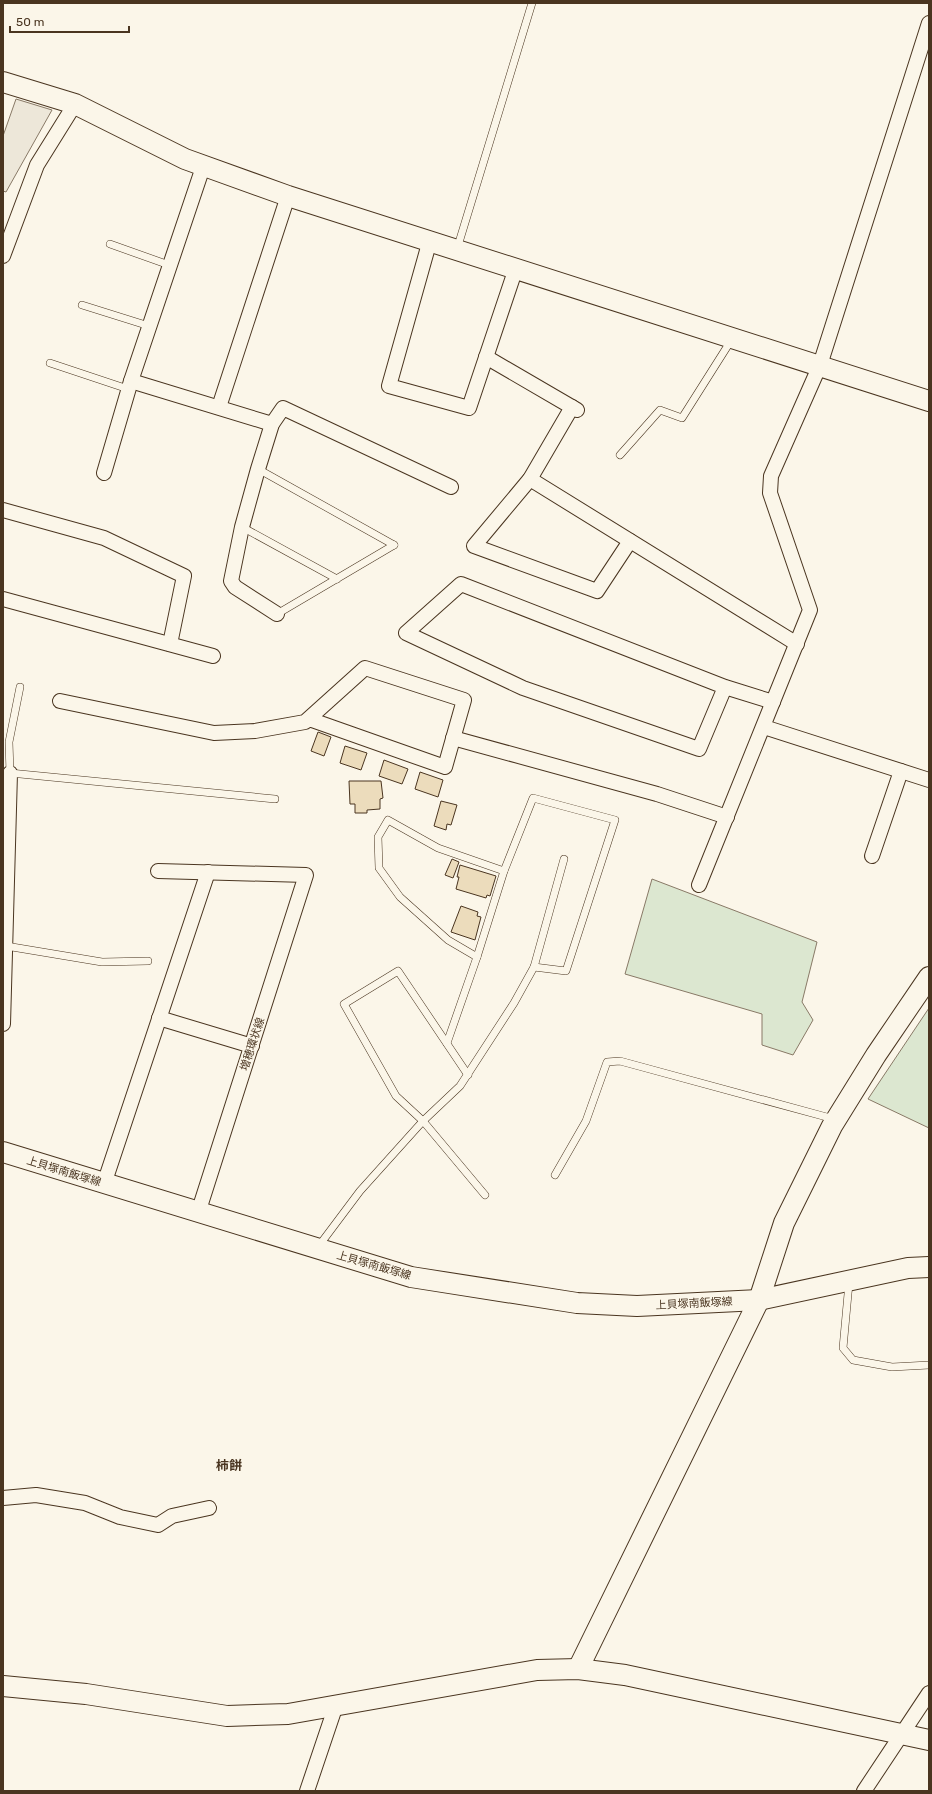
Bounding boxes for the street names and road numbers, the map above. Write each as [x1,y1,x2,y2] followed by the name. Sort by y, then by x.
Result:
[238,1016,267,1072] street label: 増穂環状線
[25,1154,103,1189] street label: 上貝塚南飯塚線
[335,1249,413,1282] street label: 上貝塚南飯塚線
[655,1295,733,1312] street label: 上貝塚南飯塚線

